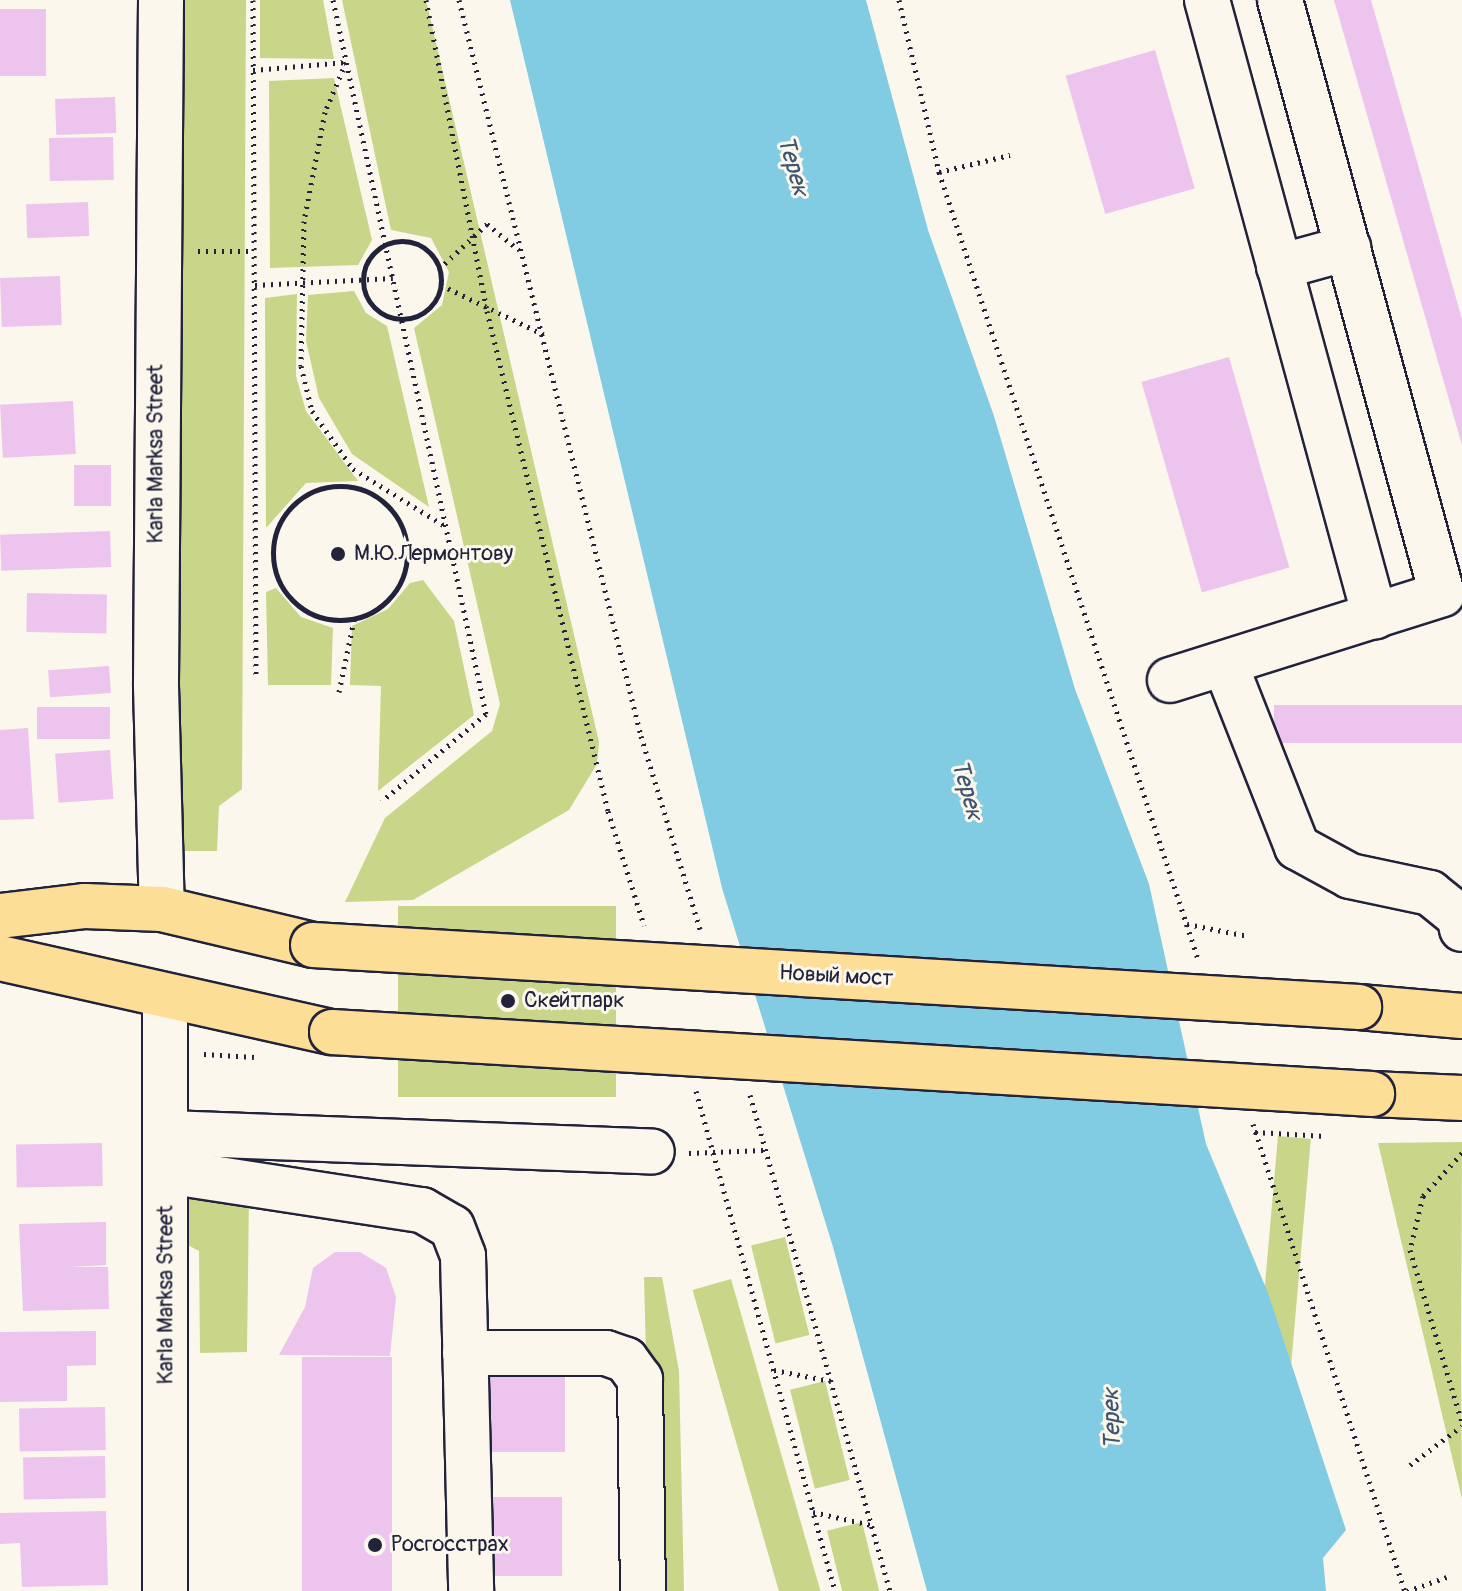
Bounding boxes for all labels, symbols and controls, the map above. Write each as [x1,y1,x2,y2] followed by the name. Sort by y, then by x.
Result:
[771,133,815,199] water label: Терек
[143,364,169,544] street label: Karla Marksa Street
[354,541,513,567] place label: М.Ю.Лермонтову
[329,545,347,563] marker: М.Ю.Лермонтову
[945,757,989,823] water label: Терек
[778,960,894,992] street label: Новый мост
[524,988,625,1014] place label: Скейтпарк
[499,992,517,1010] marker: Скейтпарк
[153,1205,179,1385] street label: Karla Marksa Street
[1097,1388,1127,1450] water label: Терек
[391,1532,509,1558] place label: Росгосстрах
[366,1536,384,1554] marker: Росгосстрах

